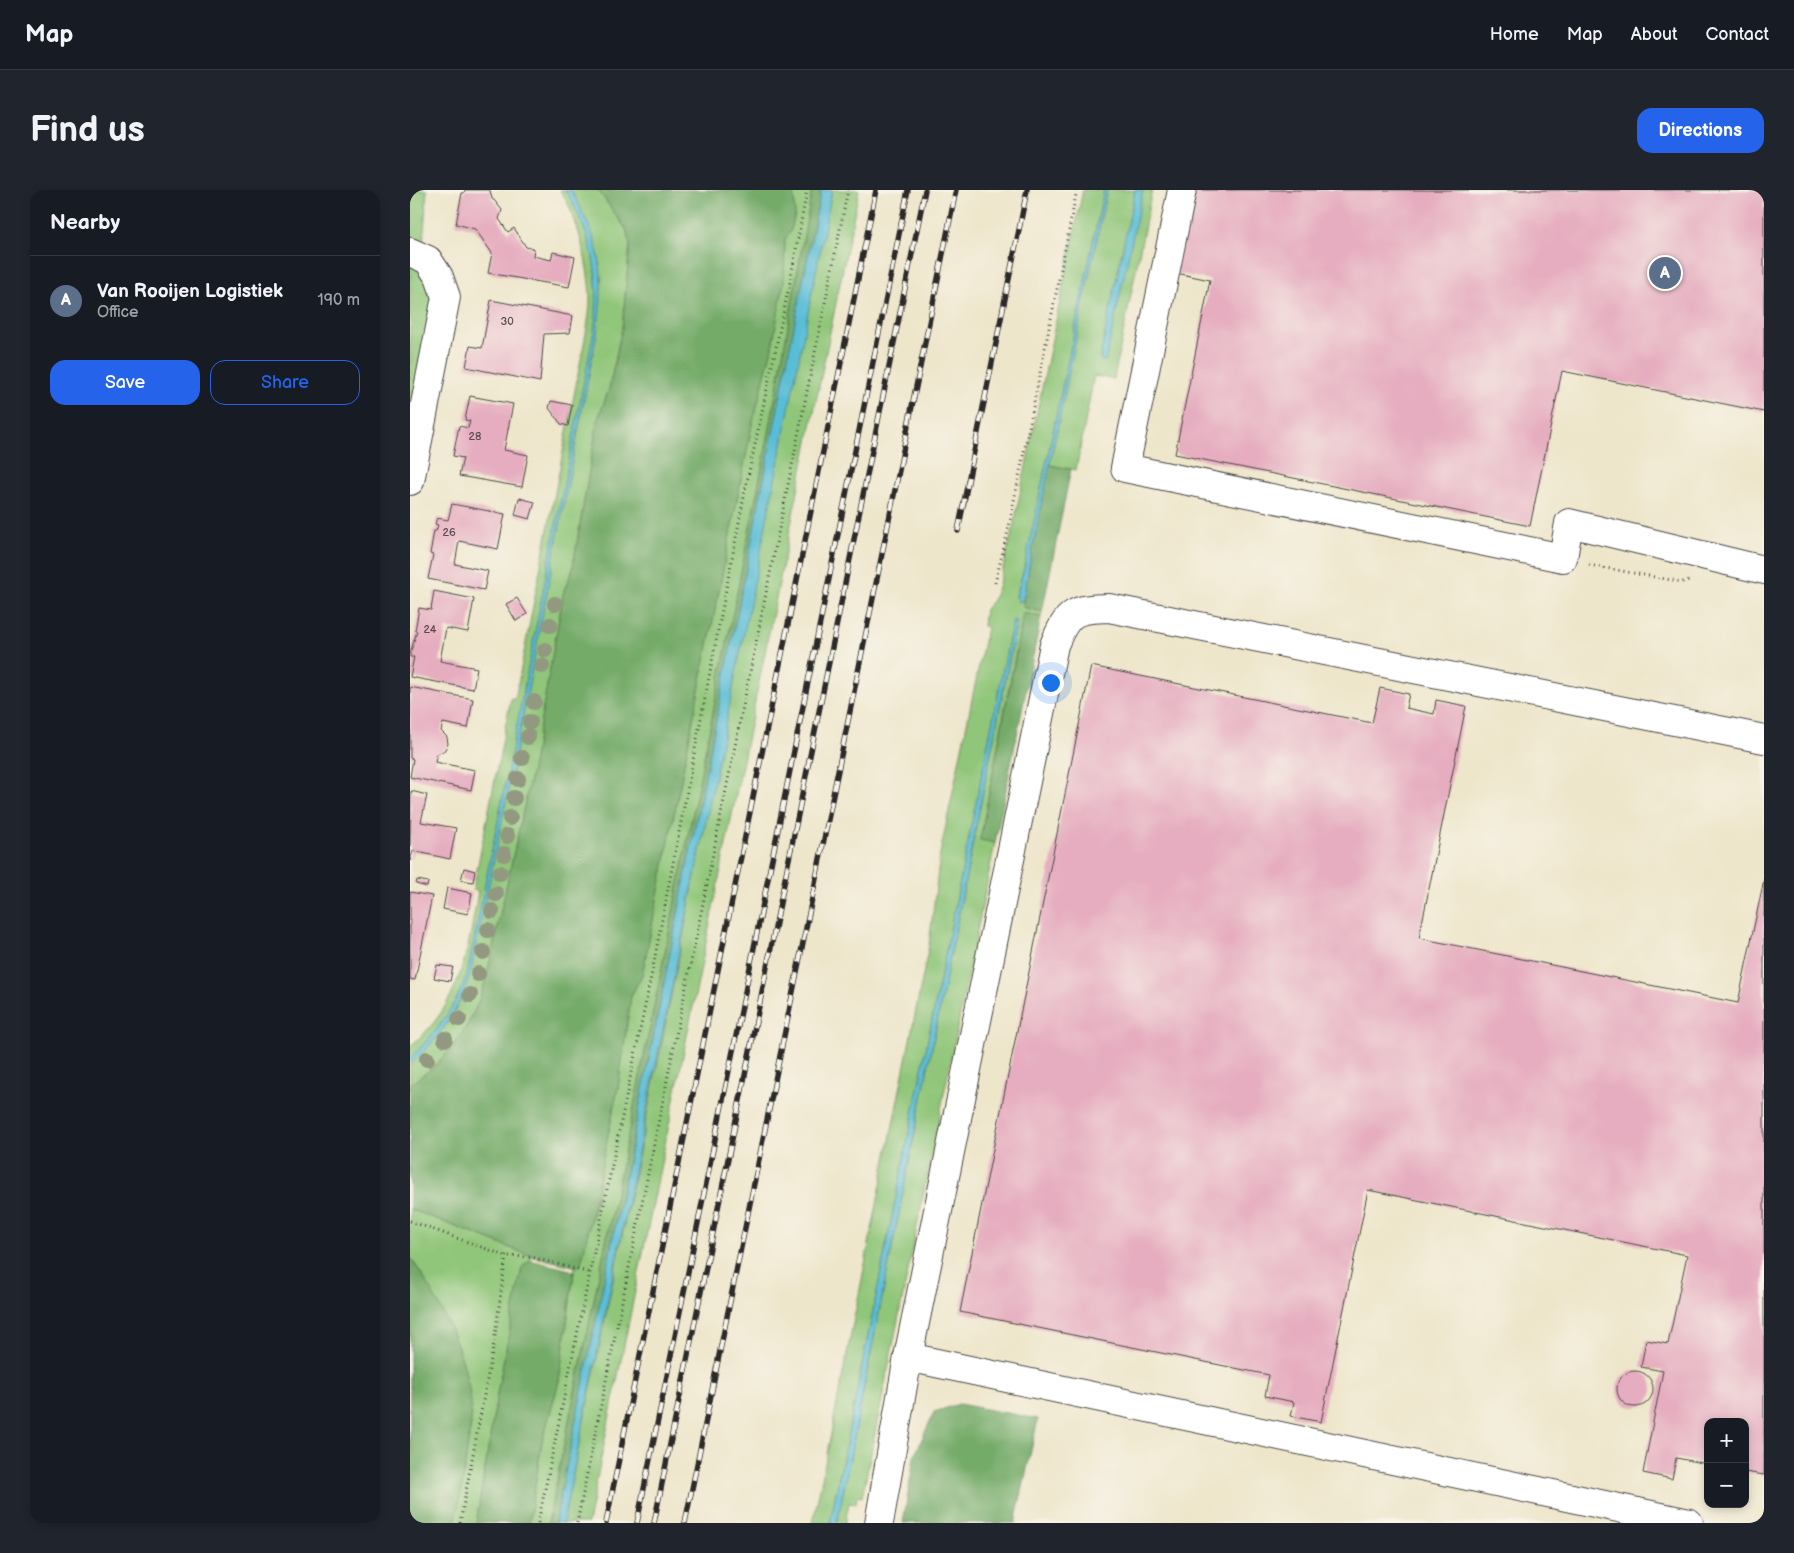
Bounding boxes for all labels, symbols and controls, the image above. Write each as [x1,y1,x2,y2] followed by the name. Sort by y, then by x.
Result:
[25,20,73,49] text: Map
[1490,24,1539,45] text: Home
[1567,24,1603,45] text: Map
[1631,24,1678,45] text: About
[1706,24,1769,45] text: Contact
[1637,108,1764,153] button: Directions
[30,109,145,152] text: Find us
[50,210,120,235] text: Nearby
[1649,254,1681,292] pin: A
[97,280,283,303] text: Van Rooijen Logistiek
[61,291,71,310] text: A
[318,291,360,310] text: 190 m
[97,303,139,322] text: Office
[500,315,514,328] house number: 30
[50,360,200,405] button: Save
[210,360,360,405] button: Share
[469,430,481,443] house number: 28
[442,526,456,539] house number: 26
[423,623,437,636] house number: 24
[1038,670,1064,696] your location
[1704,1418,1749,1508] map controls
[1704,1418,1749,1463] button: +
[1704,1463,1749,1508] button: −

